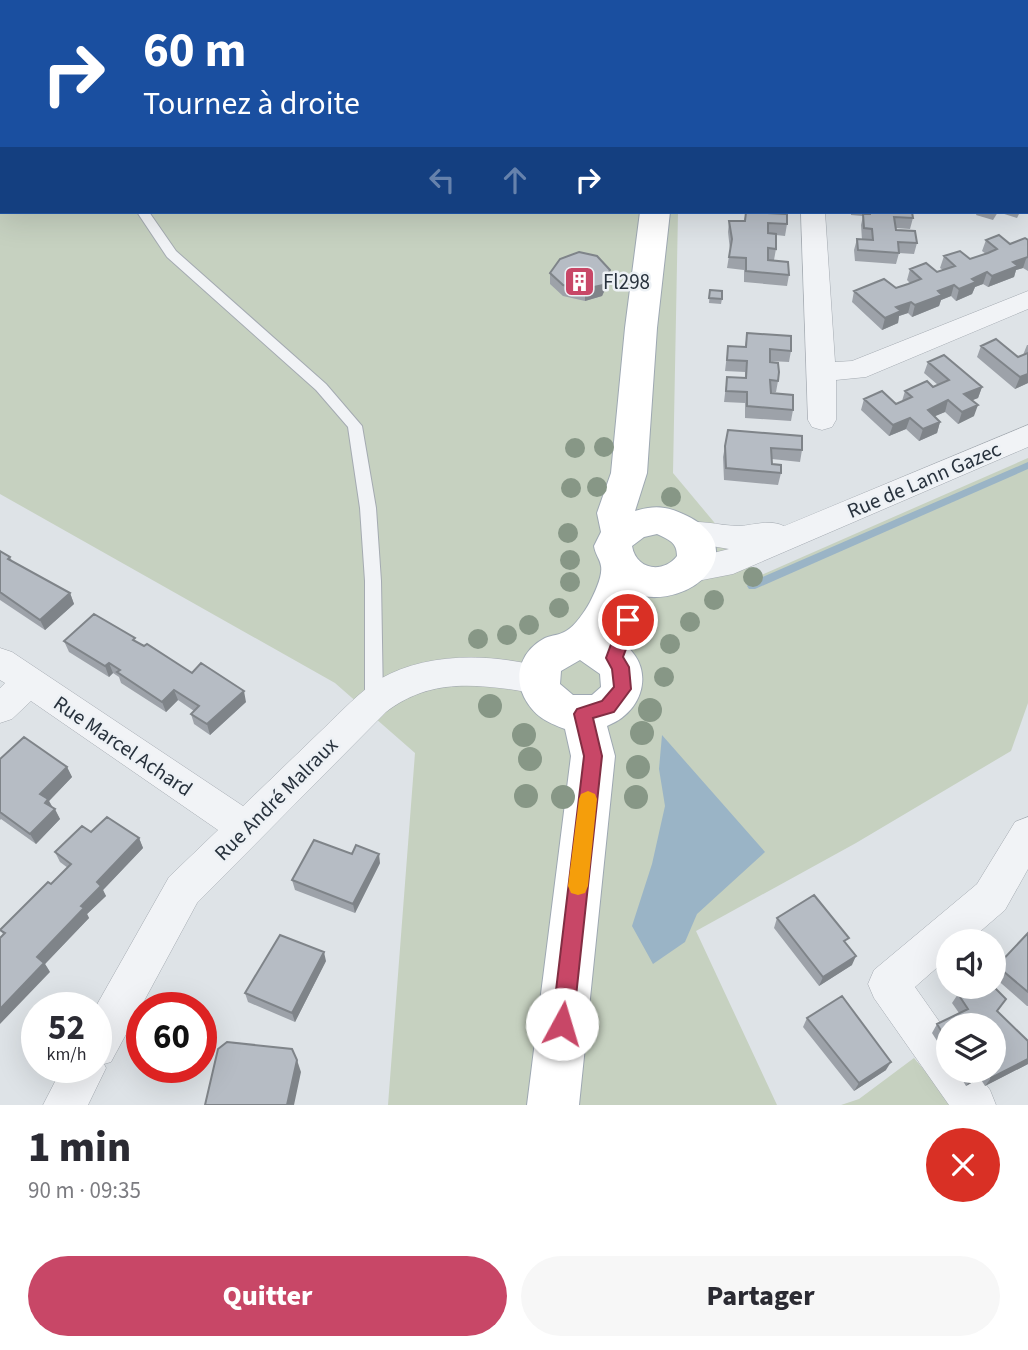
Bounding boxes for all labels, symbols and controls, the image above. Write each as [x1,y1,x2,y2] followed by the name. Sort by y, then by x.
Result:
[143,16,247,86] text: 60 m
[28,28,119,119] icon: right
[143,81,360,127] text: Tournez à droite
[423,161,461,199] icon: left
[496,161,534,199] icon: ahead
[569,161,607,199] icon: right
[563,265,597,299] building icon: Fl298
[603,267,650,297] place label: Fl298
[842,434,1006,526] street label: Rue de Lann Gazec
[598,590,658,650] pin
[609,601,647,639] icon: arrive
[48,688,198,804] street label: Rue Marcel Achard
[208,730,345,867] street label: Rue André Malraux
[936,929,1006,1083] map controls
[936,929,1006,999] button: sound
[525,987,599,1061] position arrow
[126,992,217,1083] speed limit sign: 60
[48,1003,85,1053] text: 52
[936,1013,1006,1083] button: layers
[47,1042,86,1067] text: km/h
[28,1118,131,1178] text: 1 min
[926,1128,1000,1202] button: close
[28,1174,141,1207] text: 90 m · 09:35
[28,1256,507,1336] button: Quitter
[521,1256,1000,1336] button: Partager

